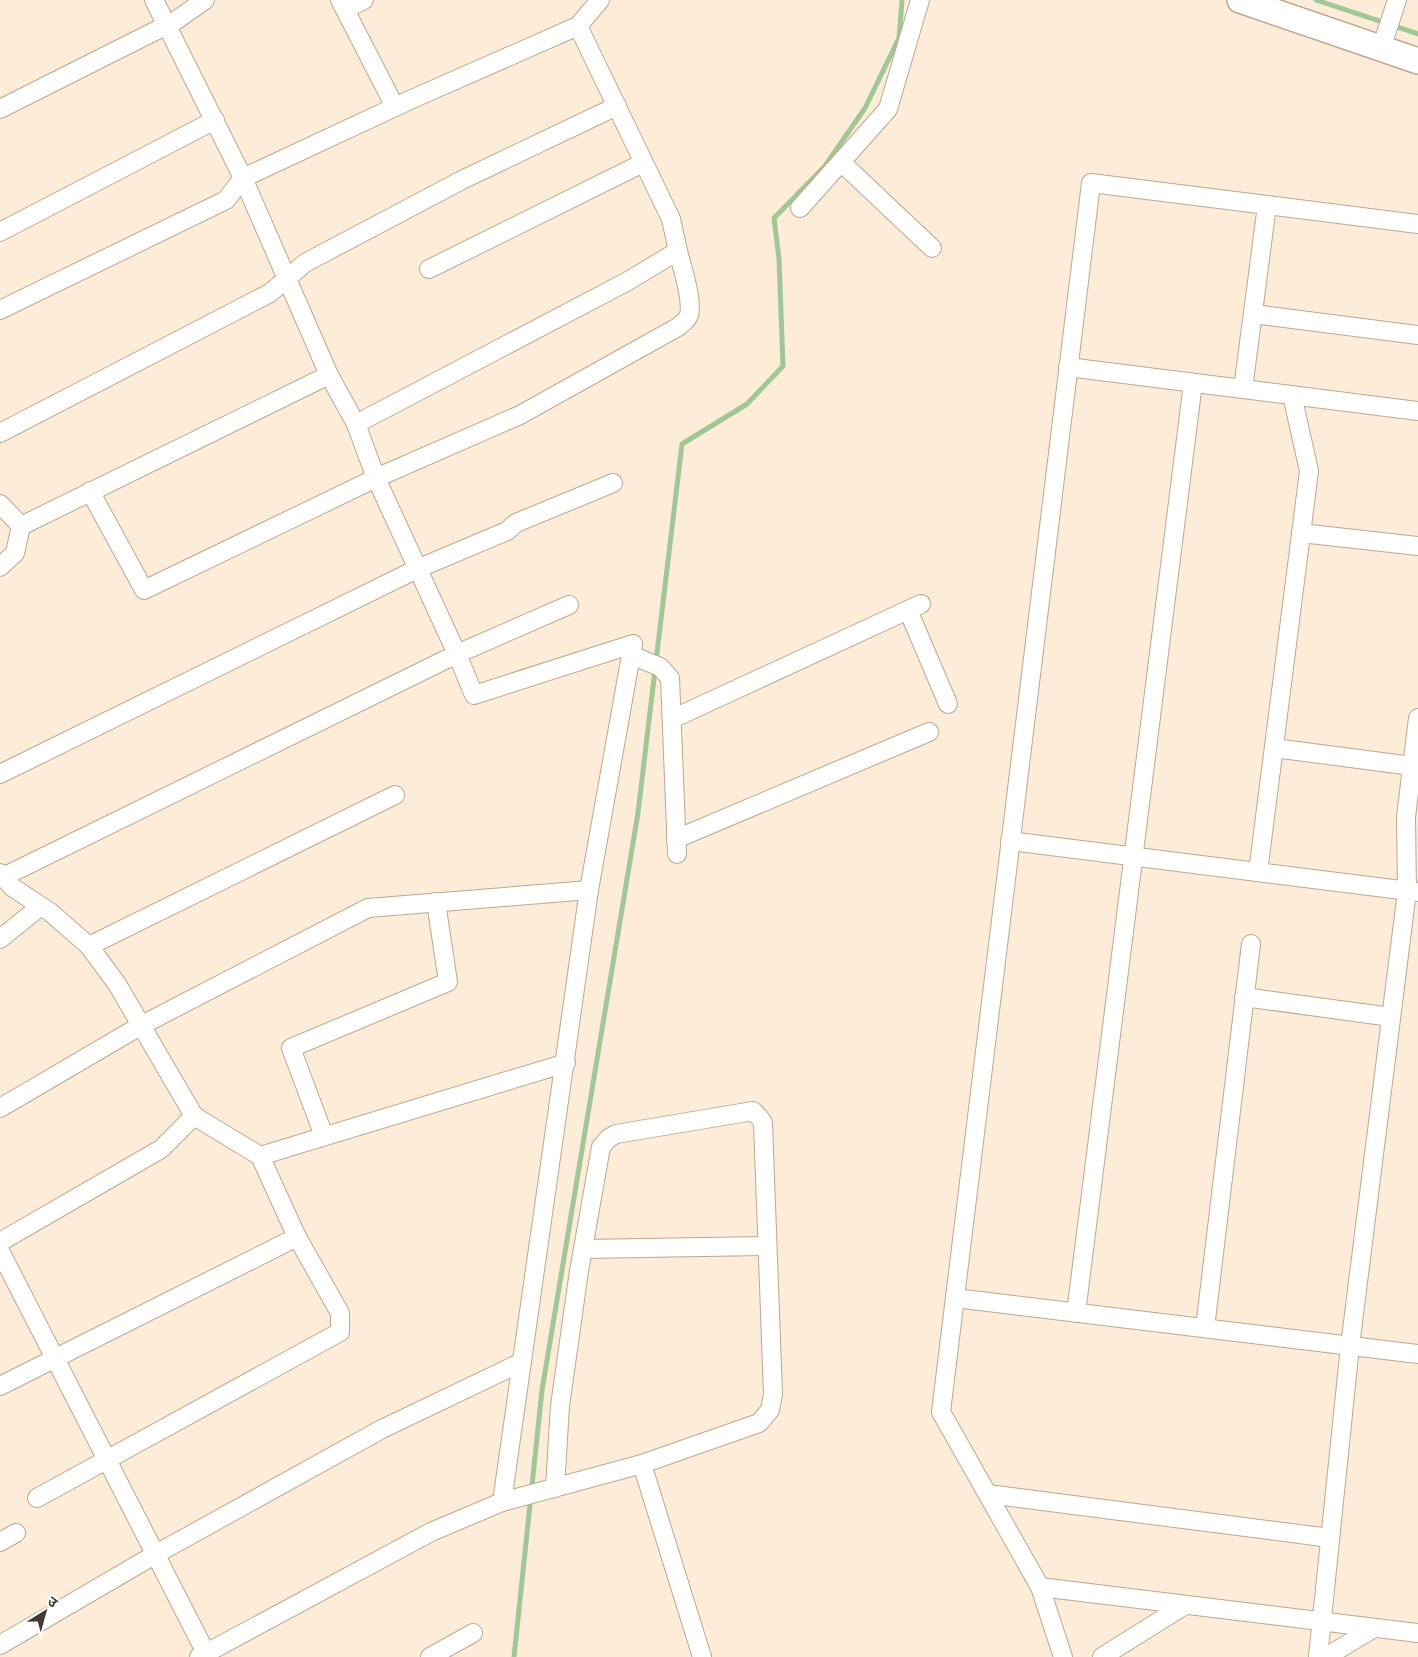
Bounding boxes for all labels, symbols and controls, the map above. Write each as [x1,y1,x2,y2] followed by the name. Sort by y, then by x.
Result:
[20,1587,70,1637] north arrow
[45,1593,62,1611] text: उ

